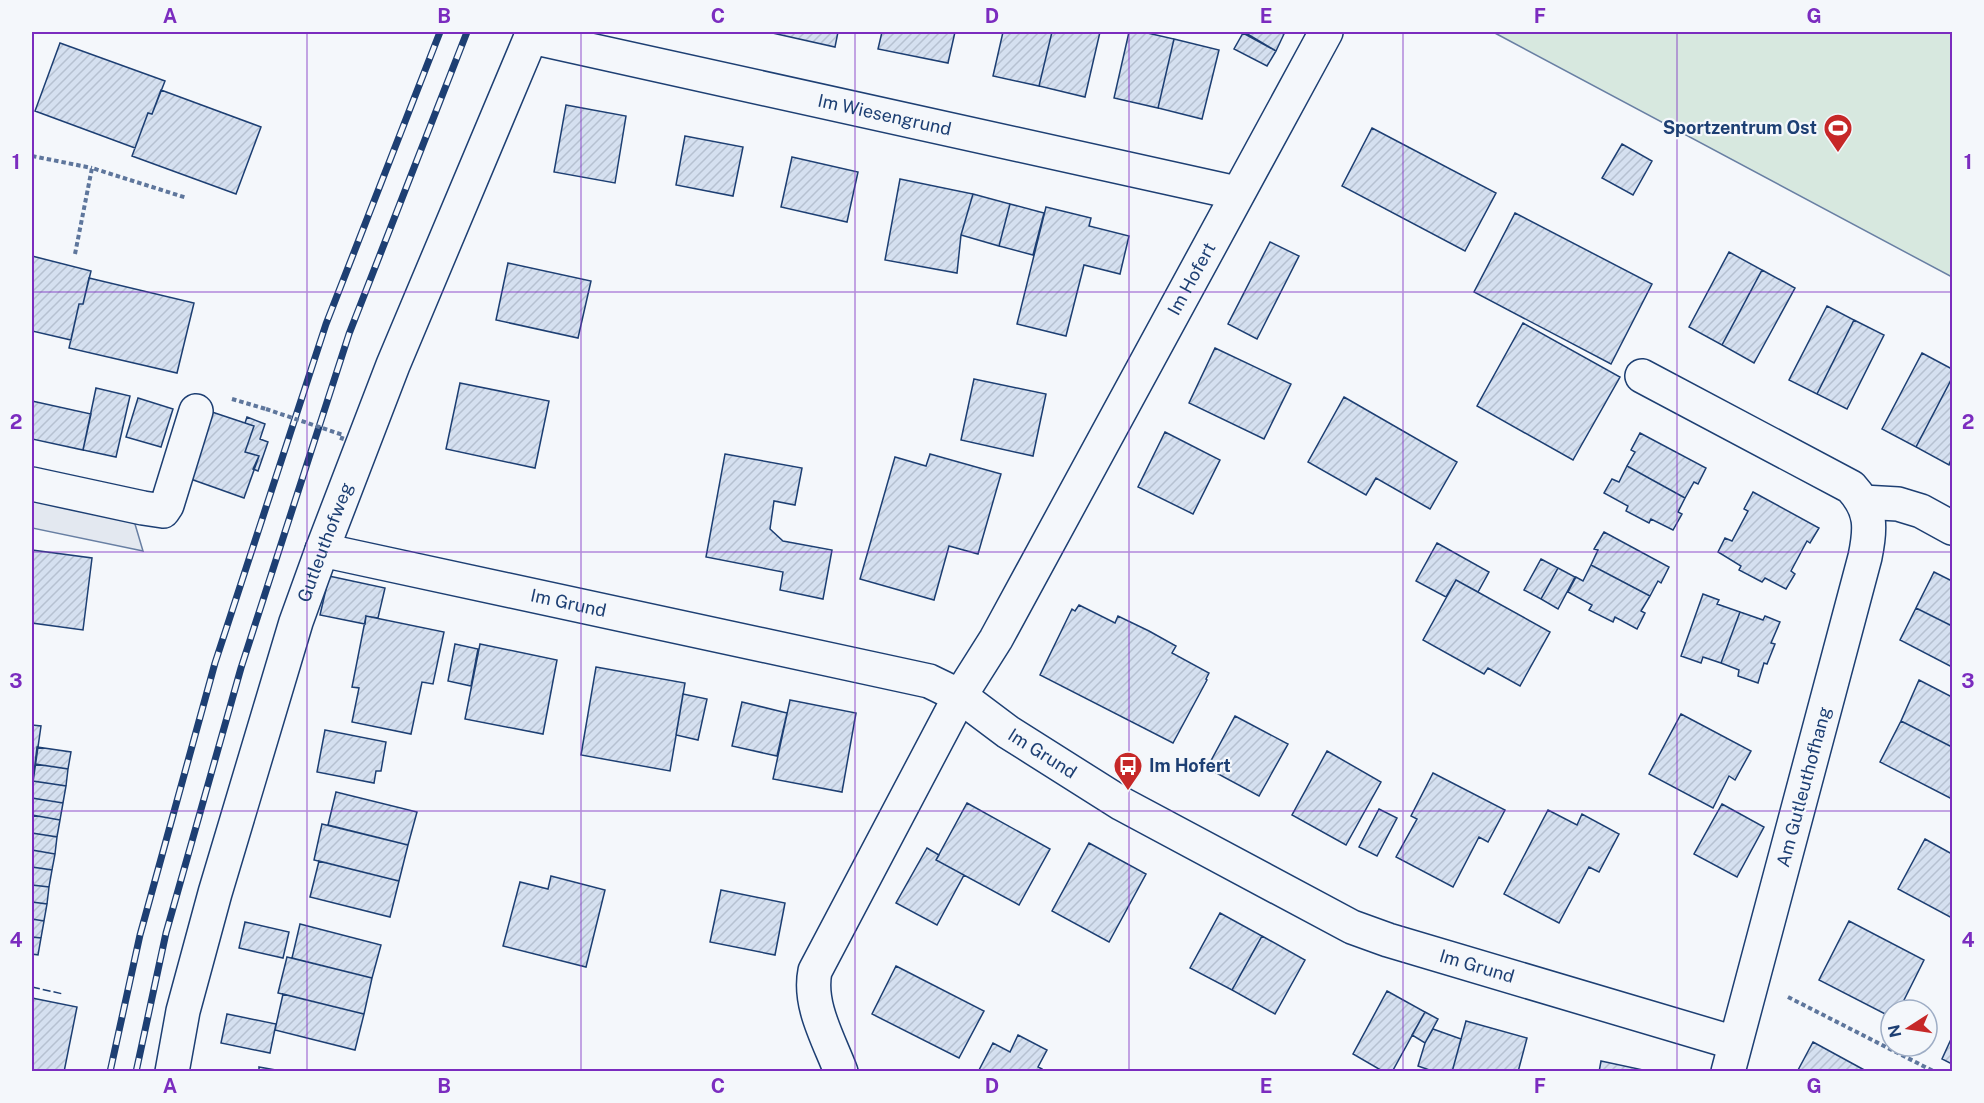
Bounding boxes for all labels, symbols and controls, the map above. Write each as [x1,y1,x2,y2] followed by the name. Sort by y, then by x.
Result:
[163,4,177,28] text: A
[437,4,451,28] text: B
[711,4,725,28] text: C
[985,4,999,28] text: D
[1260,4,1272,28] text: E
[1534,4,1546,28] text: F
[1806,4,1822,28] text: G
[816,90,953,140] street label: Im Wiesengrund
[1822,112,1854,154] sports icon: Sportzentrum Ost
[1663,117,1817,138] place label: Sportzentrum Ost
[12,150,20,174] text: 1
[1964,150,1972,174] text: 1
[1163,239,1220,319] street label: Im Hofert
[10,410,22,434] text: 2
[1962,410,1974,434] text: 2
[293,479,357,605] street label: Gutleuthofweg
[529,584,608,621] street label: Im Grund
[9,669,23,693] text: 3
[1961,669,1975,693] text: 3
[1772,704,1835,869] street label: Am Gutleuthofhang
[1004,724,1081,783] street label: Im Grund
[1112,750,1144,792] bus stop icon: Im Hofert
[1149,755,1231,776] place label: Im Hofert
[9,928,23,952] text: 4
[1961,928,1975,952] text: 4
[1437,945,1517,987] street label: Im Grund
[1879,998,1939,1058] north arrow
[1884,1023,1905,1039] text: N
[163,1074,177,1098] text: A
[437,1074,451,1098] text: B
[711,1074,725,1098] text: C
[985,1074,999,1098] text: D
[1260,1074,1272,1098] text: E
[1534,1074,1546,1098] text: F
[1806,1074,1822,1098] text: G

